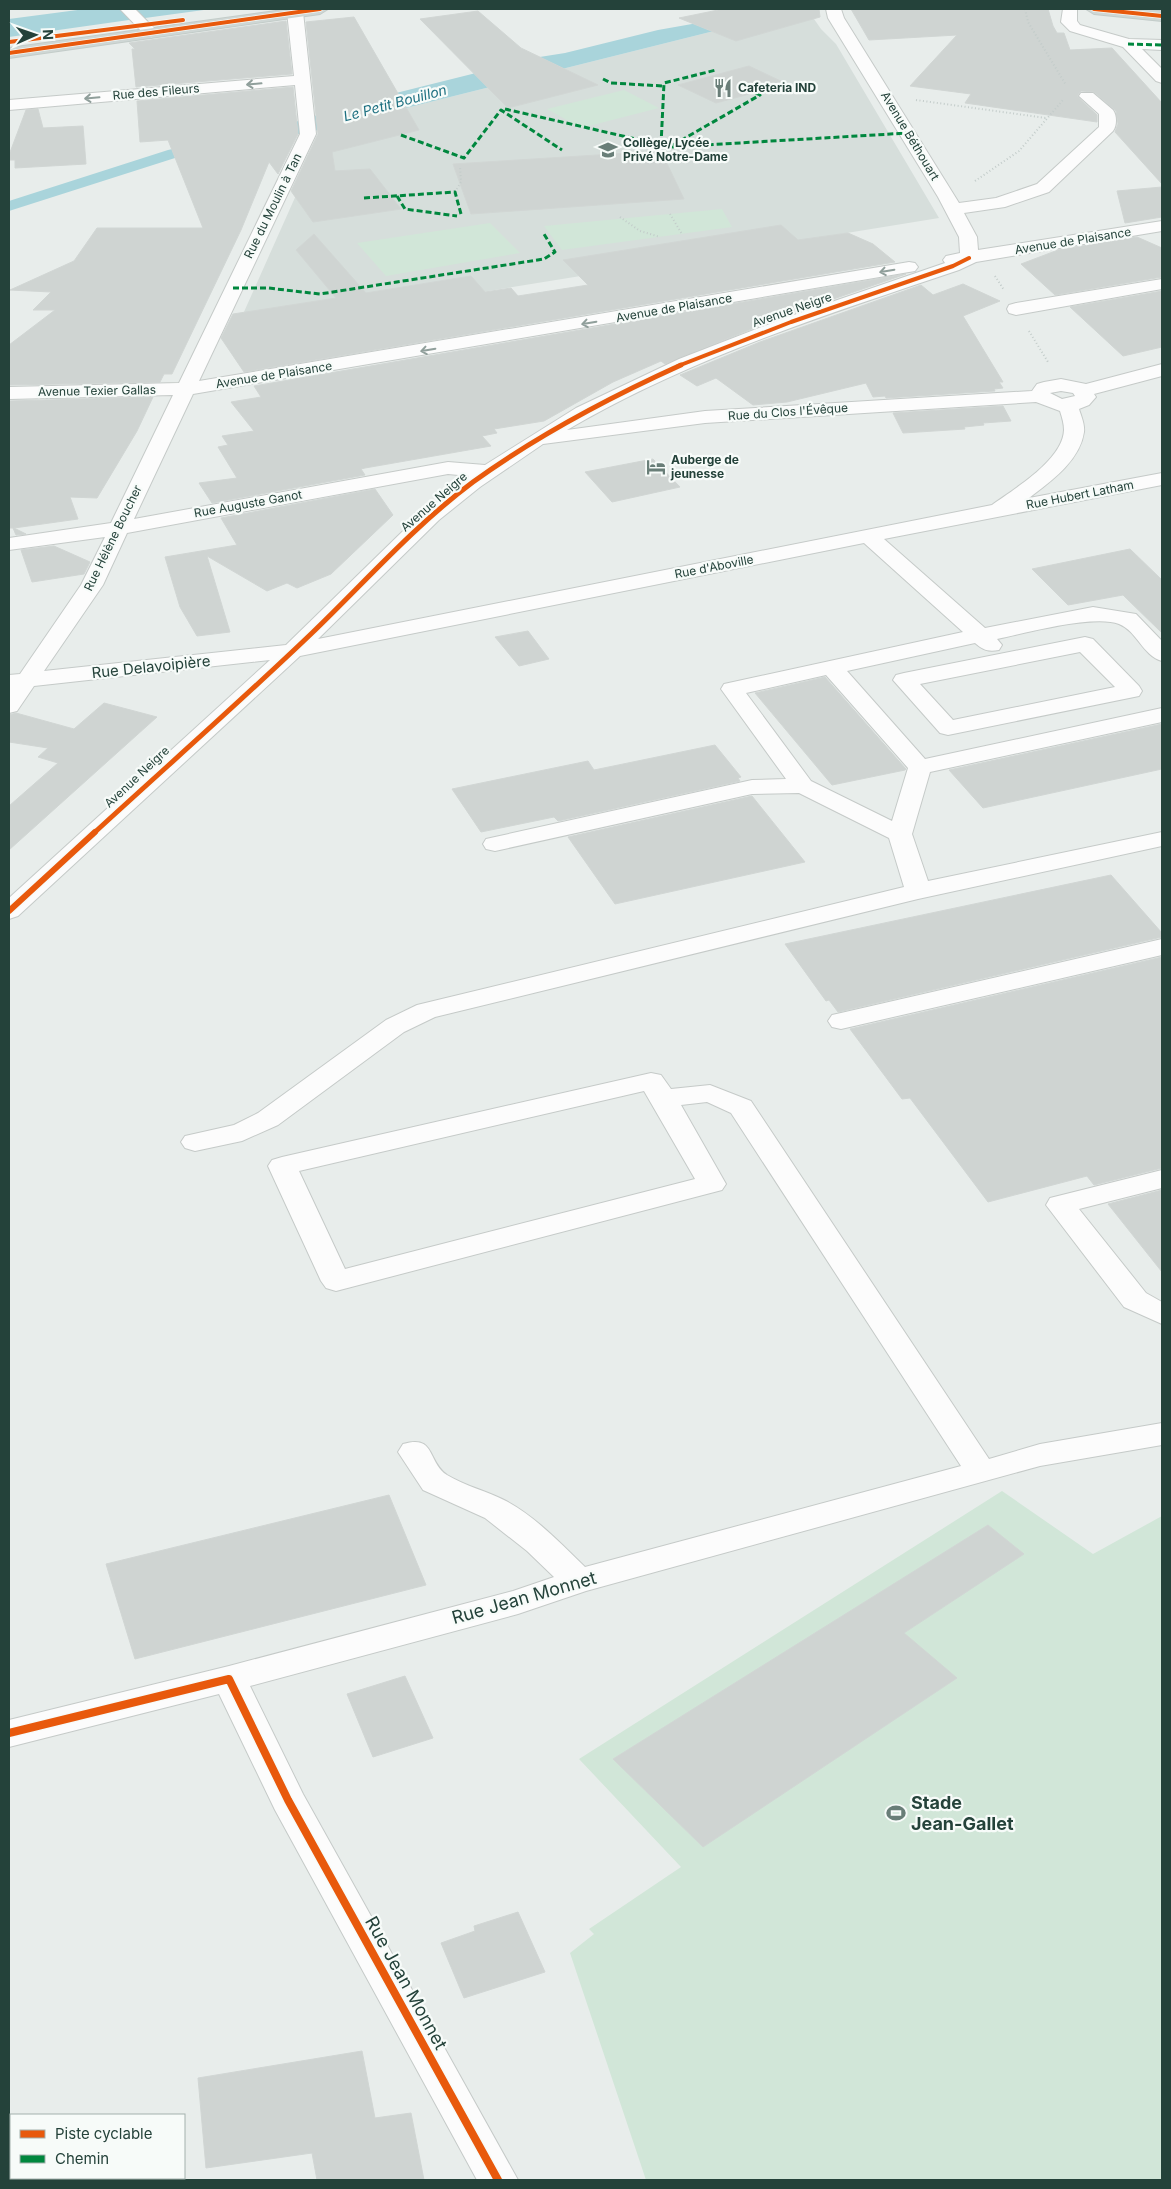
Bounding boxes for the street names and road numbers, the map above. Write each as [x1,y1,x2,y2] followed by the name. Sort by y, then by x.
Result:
[112,80,200,103] street label: Rue des Fileurs
[878,89,943,183] street label: Avenue Béthouart
[241,151,305,261] street label: Rue du Moulin à Tan
[1014,224,1132,257] street label: Avenue de Plaisance
[750,289,834,330] street label: Avenue Neigre
[615,290,733,325] street label: Avenue de Plaisance
[215,358,333,391] street label: Avenue de Plaisance
[38,382,156,399] street label: Avenue Texier Gallas
[727,400,848,423] street label: Rue du Clos l'Évêque
[397,469,470,535] street label: Avenue Neigre
[1025,477,1135,512] street label: Rue Hubert Latham
[80,482,145,593] street label: Rue Hélène Boucher
[193,487,303,520] street label: Rue Auguste Ganot
[673,551,755,582] street label: Rue d'Aboville
[91,651,211,682] street label: Rue Delavoipière
[101,743,172,810] street label: Avenue Neigre
[449,1567,599,1628] street label: Rue Jean Monnet
[361,1912,452,2053] street label: Rue Jean Monnet

